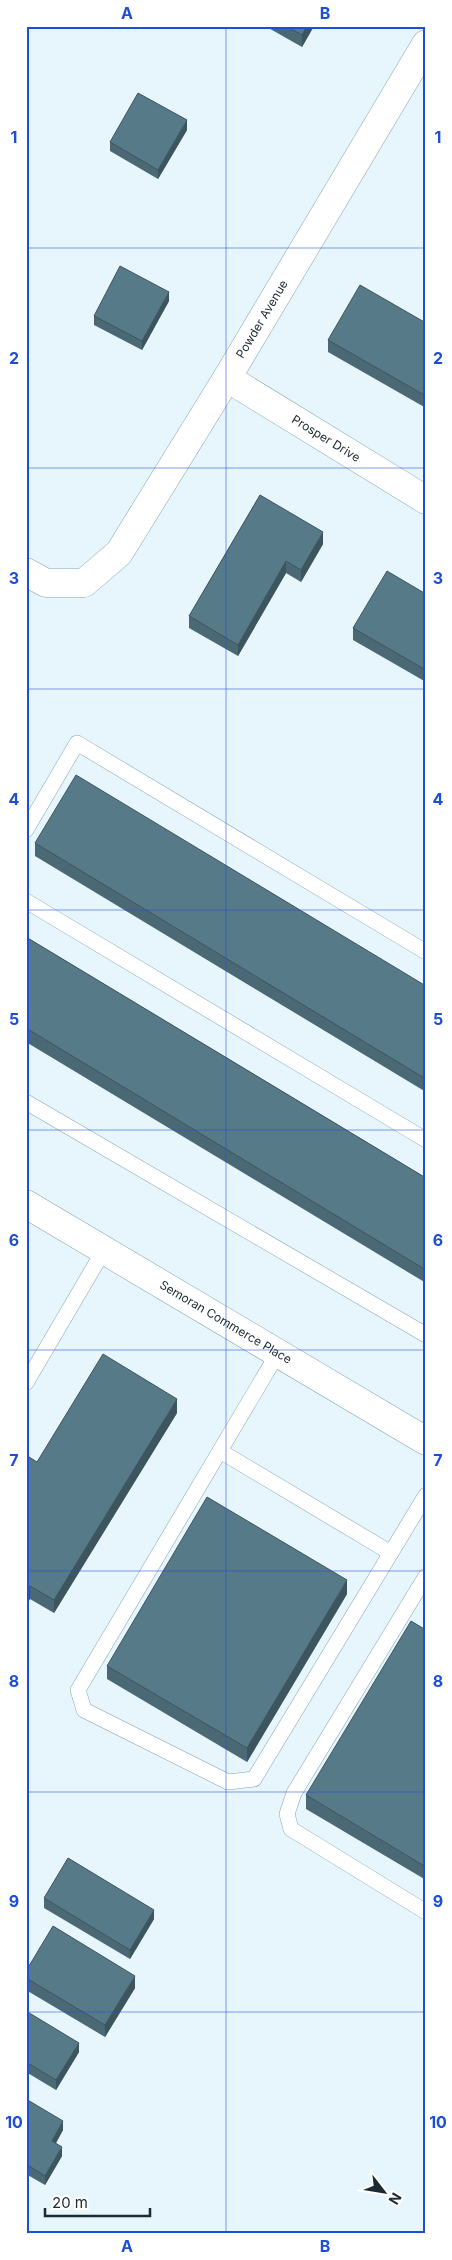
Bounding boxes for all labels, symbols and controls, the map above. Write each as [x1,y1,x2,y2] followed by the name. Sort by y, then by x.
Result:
[121,3,133,23] text: A
[320,3,330,23] text: B
[11,127,17,147] text: 1
[435,127,441,147] text: 1
[232,277,291,361] street label: Powder Avenue
[9,348,19,368] text: 2
[433,348,443,368] text: 2
[289,412,363,465] street label: Prosper Drive
[9,568,19,588] text: 3
[433,568,443,588] text: 3
[9,789,20,809] text: 4
[433,789,444,809] text: 4
[9,1009,19,1029] text: 5
[433,1009,443,1029] text: 5
[9,1230,19,1250] text: 6
[433,1230,443,1250] text: 6
[157,1277,295,1367] street label: Semoran Commerce Place
[9,1450,19,1470] text: 7
[433,1450,443,1470] text: 7
[9,1671,19,1691] text: 8
[433,1671,443,1691] text: 8
[9,1891,19,1911] text: 9
[433,1891,443,1911] text: 9
[5,2112,23,2132] text: 10
[429,2112,447,2132] text: 10
[360,2168,410,2218] north arrow
[45,2185,150,2217] scale bar
[386,2190,406,2208] text: N
[52,2193,88,2212] text: 20 m
[121,2236,133,2256] text: A
[320,2236,330,2256] text: B

